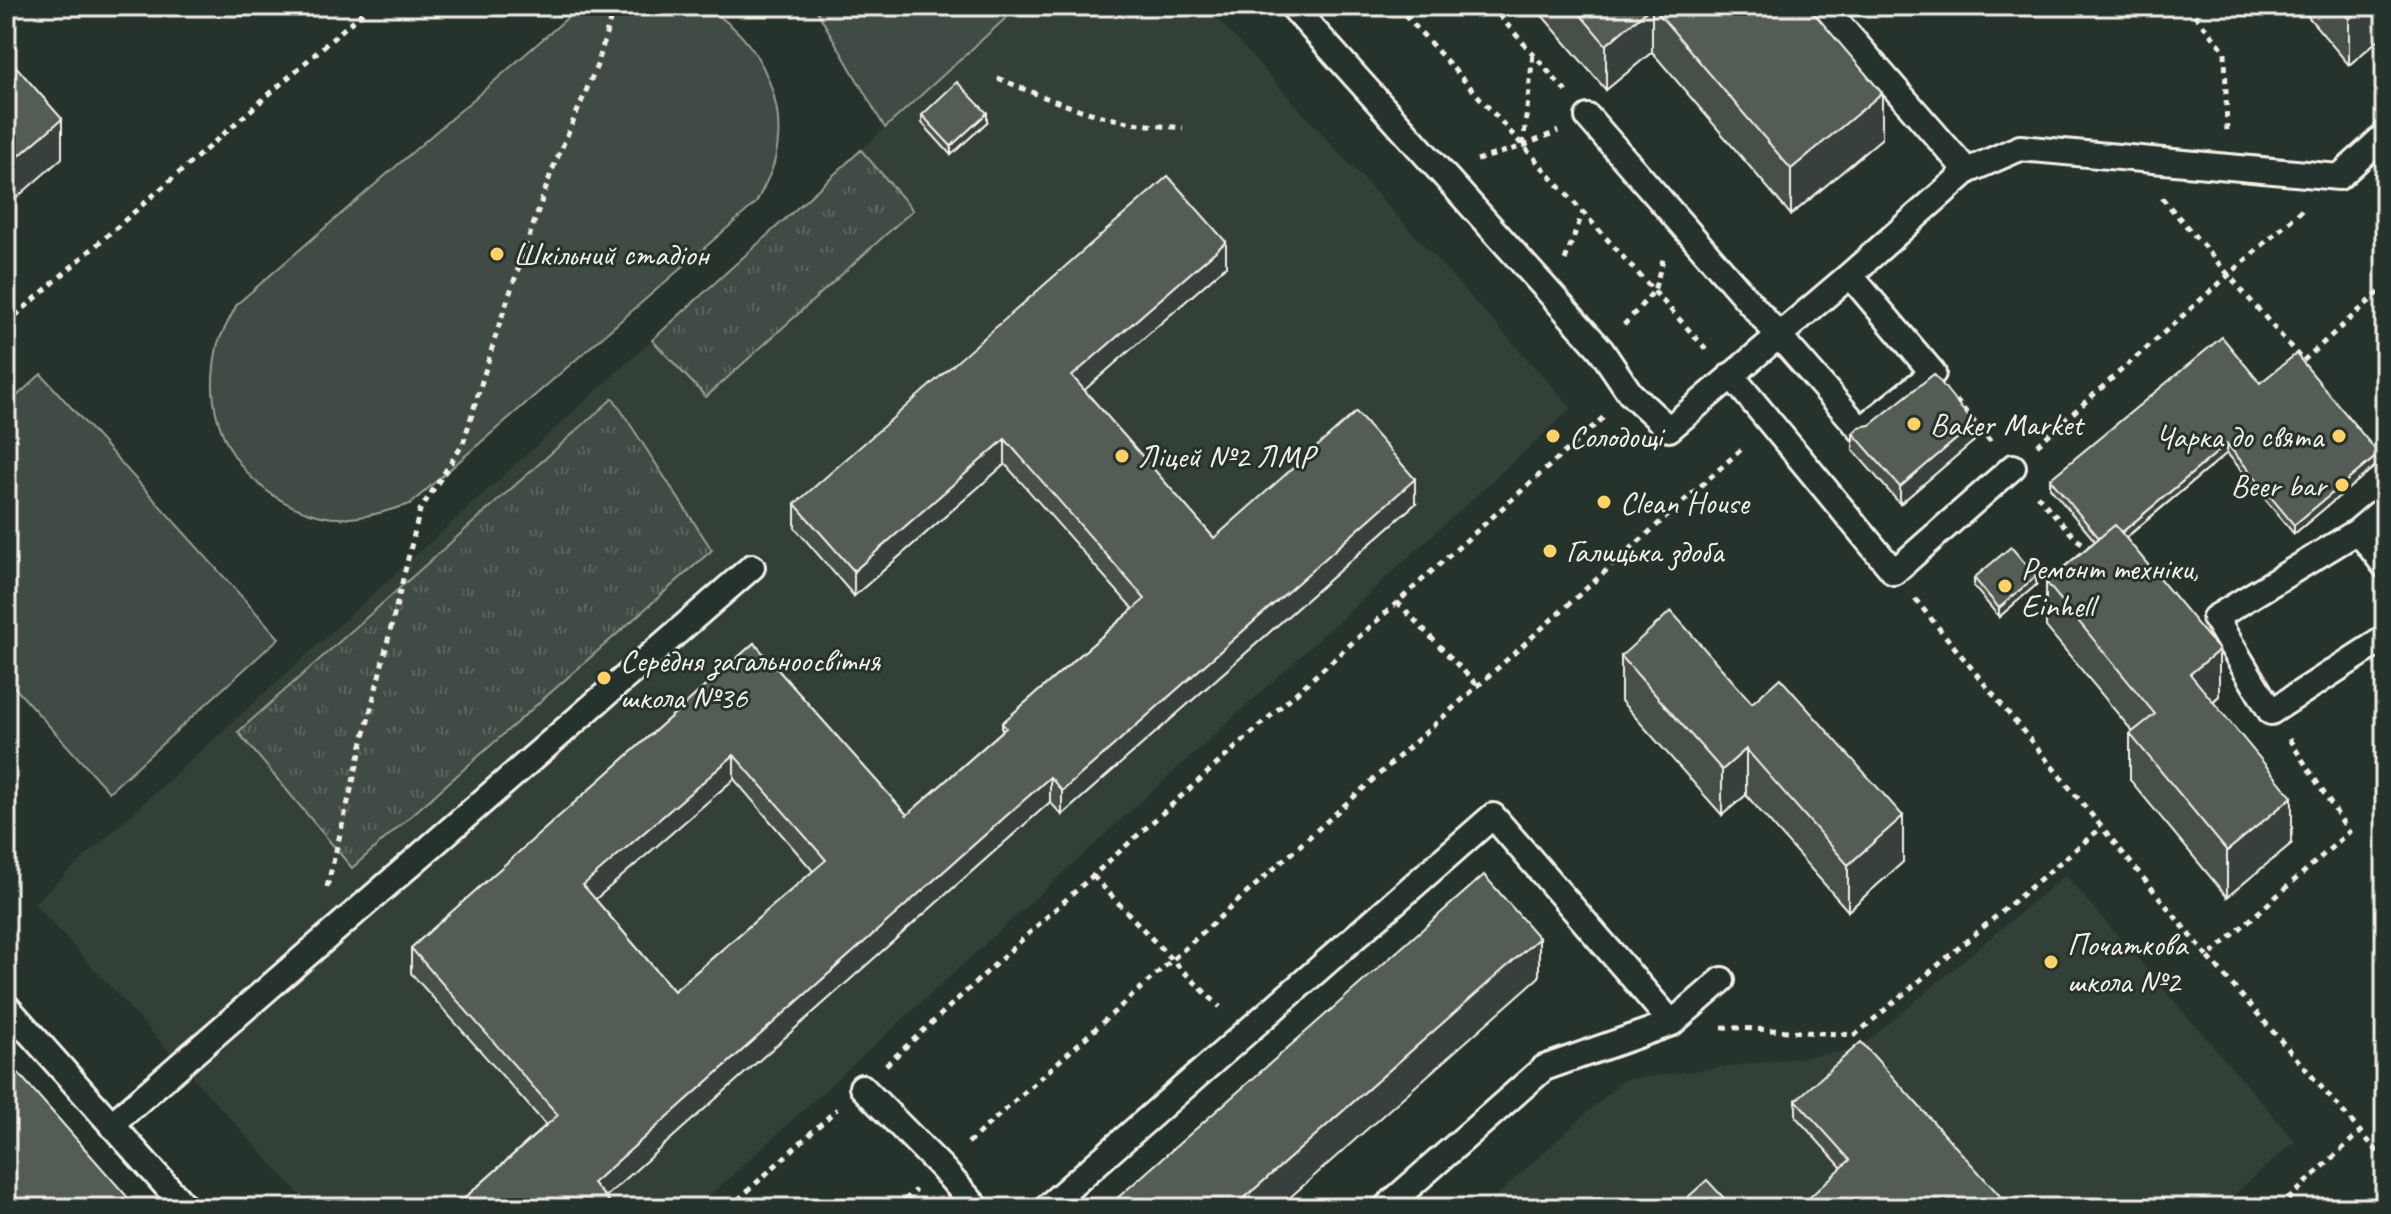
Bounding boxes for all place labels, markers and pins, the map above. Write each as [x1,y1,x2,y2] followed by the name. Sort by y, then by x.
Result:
[513,234,710,275] place label: Шкільний стадіон
[488,245,506,263] marker: Шкільний стадіон
[1930,404,2086,445] place label: Baker Market
[1905,415,1923,433] marker: Baker Market
[1569,416,1666,457] place label: Солодощі
[2155,416,2325,457] place label: Чарка до свята
[1544,427,1562,445] marker: Солодощі
[2330,427,2348,445] marker: Чарка до свята
[1138,436,1319,477] place label: Ліцей №2 ЛМР
[1113,447,1131,465] marker: Ліцей №2 ЛМР
[2231,465,2328,506] place label: Beer bar
[2333,476,2351,494] marker: Beer bar
[1620,482,1751,523] place label: Clean House
[1595,493,1613,511] marker: Clean House
[1566,531,1725,572] place label: Галицька здоба
[1541,542,1559,560] marker: Галицька здоба
[2021,548,2199,626] place label: Ремонт техніки, Einhell
[1996,577,2014,595] marker: Ремонт техніки, Einhell
[620,640,881,718] place label: Середня загальноосвітня школа №36
[595,669,613,687] marker: Середня загальноосвітня школа №36
[2067,924,2189,1002] place label: Початкова школа №2
[2042,953,2060,971] marker: Початкова школа №2

